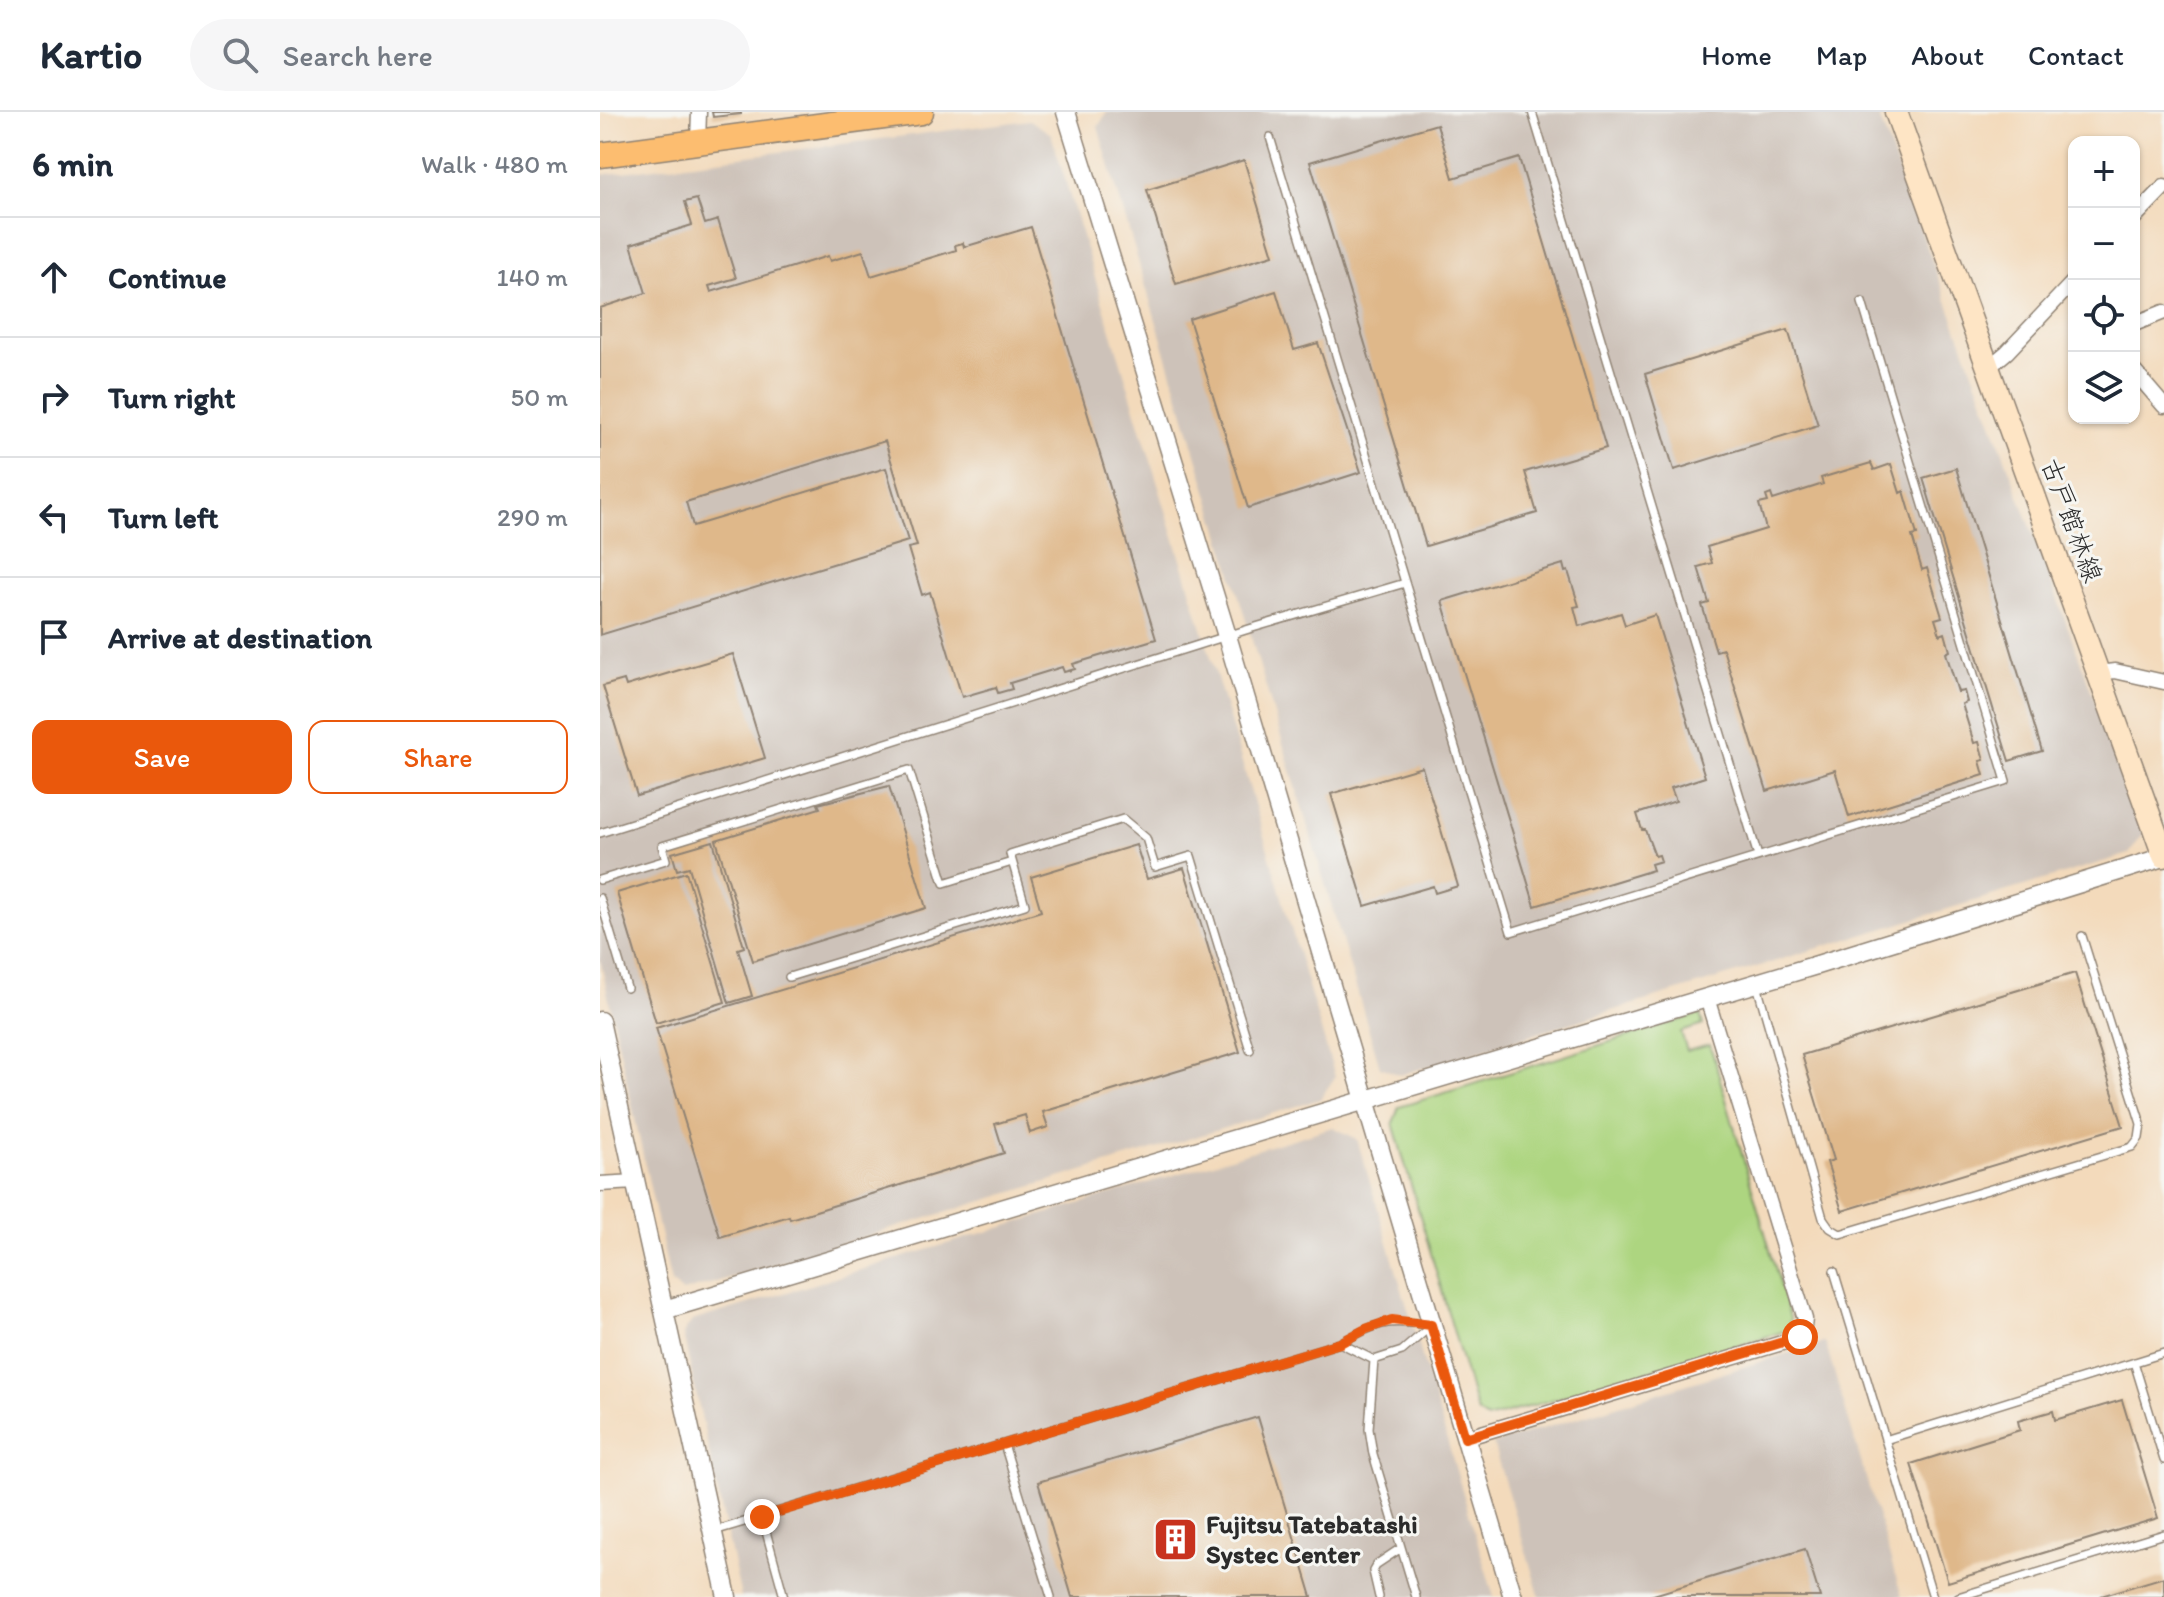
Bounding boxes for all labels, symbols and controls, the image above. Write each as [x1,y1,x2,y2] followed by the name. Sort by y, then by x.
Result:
[190,19,750,91] search box
[40,32,142,78] text: Kartio
[218,33,262,77] icon: search
[282,37,433,74] text: Search here
[1701,38,1772,72] text: Home
[1816,38,1867,72] text: Map
[1911,38,1984,72] text: About
[2028,38,2124,72] text: Contact
[2068,136,2140,424] map controls
[2068,136,2140,208] button: +
[32,144,113,185] text: 6 min
[421,148,568,180] text: Walk · 480 m
[2068,208,2140,280] button: −
[32,255,76,299] icon: ahead
[108,259,227,296] text: Continue
[497,261,568,293] text: 140 m
[2068,280,2140,352] button: locate
[2068,352,2140,424] button: layers
[32,375,76,419] icon: right
[108,379,236,416] text: Turn right
[511,381,568,413] text: 50 m
[2035,453,2109,587] street label: 古戸館林線
[32,495,76,539] icon: left
[108,499,219,536] text: Turn left
[497,501,568,533] text: 290 m
[32,615,76,659] icon: arrive
[108,619,372,656] text: Arrive at destination
[32,720,292,794] button: Save
[308,720,568,794] button: Share
[1782,1319,1818,1355] route start
[744,1499,780,1535] route end
[1206,1508,1418,1570] place label: Fujitsu Tatebatashi Systec Center
[1151,1515,1199,1563] building icon: Fujitsu Tatebatashi Systec Center

